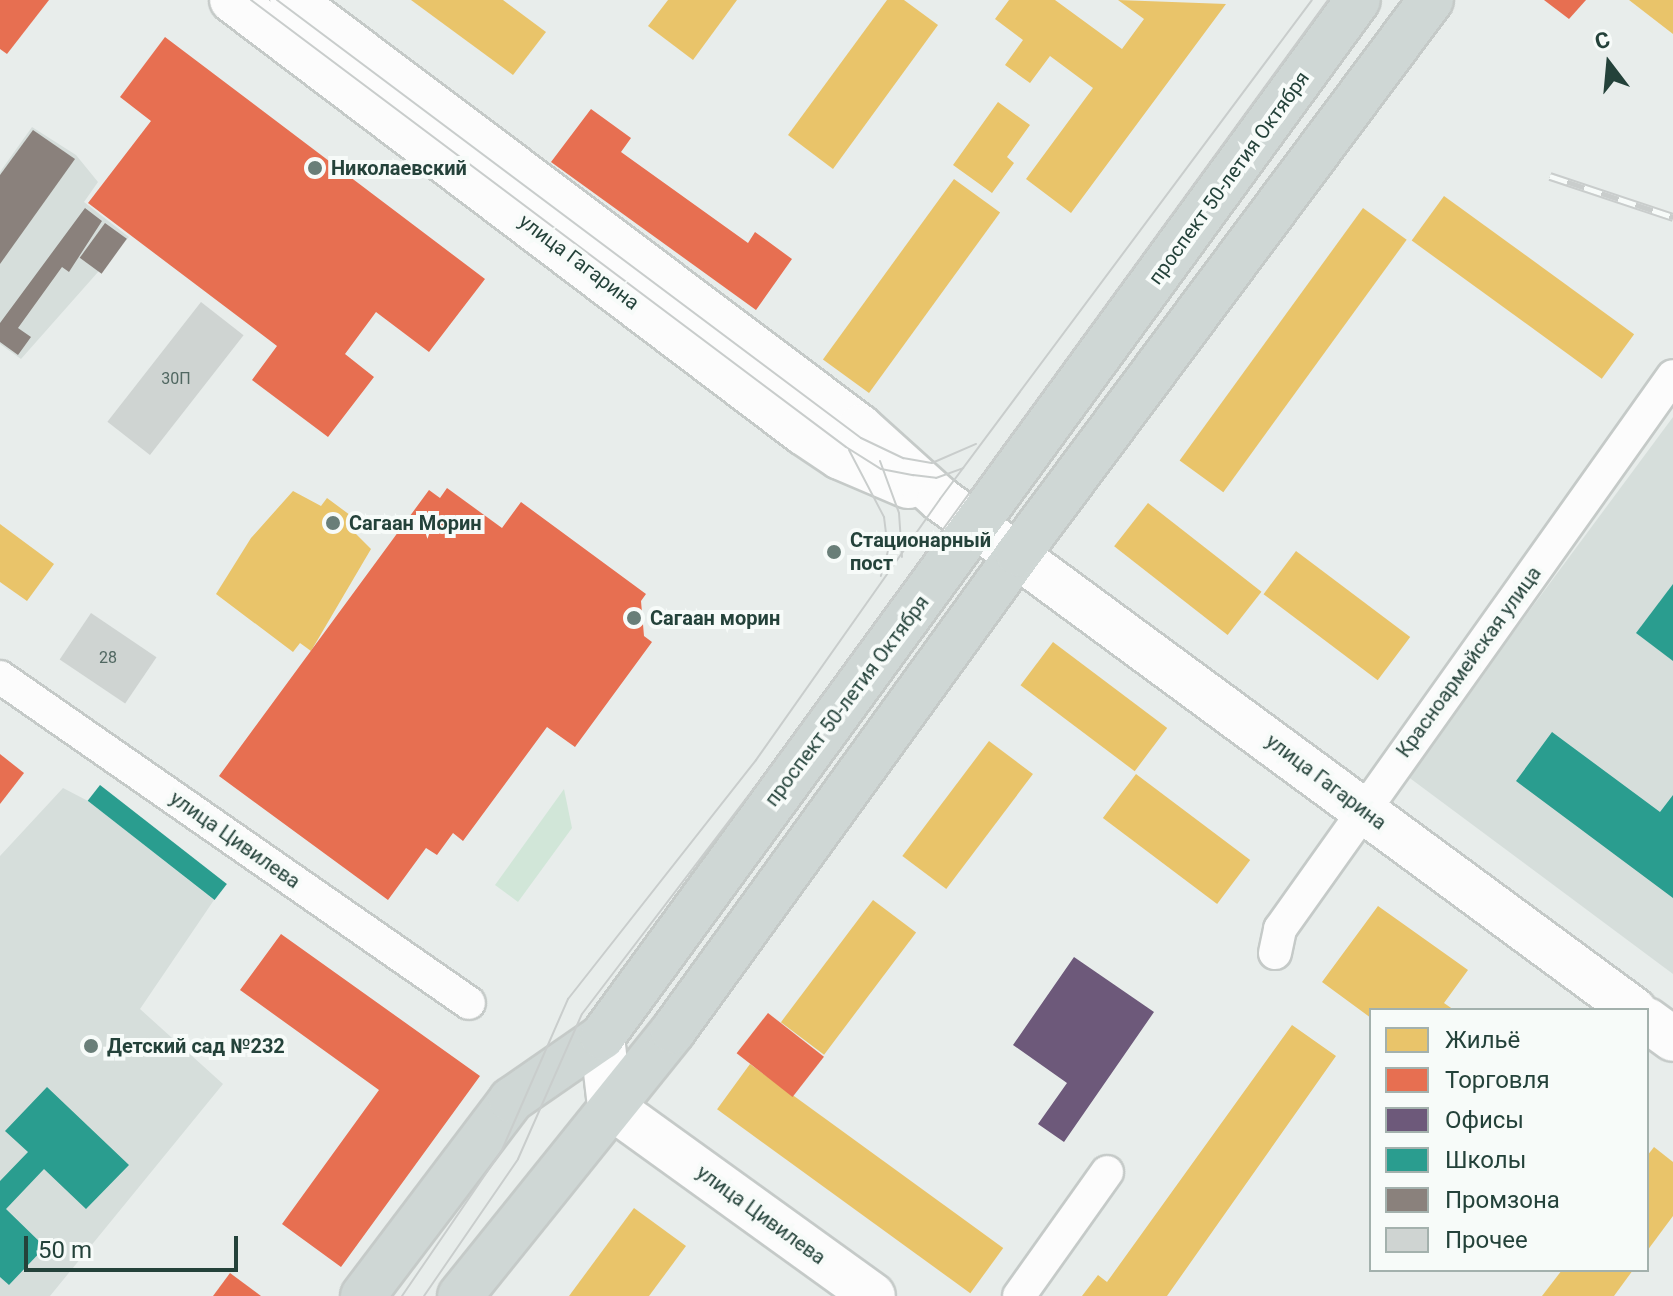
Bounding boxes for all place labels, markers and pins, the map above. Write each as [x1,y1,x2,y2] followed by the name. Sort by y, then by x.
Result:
[331,156,467,180] place label: Николаевский
[306,159,324,177] marker: Николаевский
[349,511,482,535] place label: Сагаан Морин
[324,514,342,532] marker: Сагаан Морин
[850,528,991,575] place label: Стационарный пост
[825,543,843,561] marker: Стационарный пост
[650,606,780,630] place label: Сагаан морин
[625,609,643,627] marker: Сагаан морин
[107,1034,285,1058] place label: Детский сад №232
[82,1037,100,1055] marker: Детский сад №232

